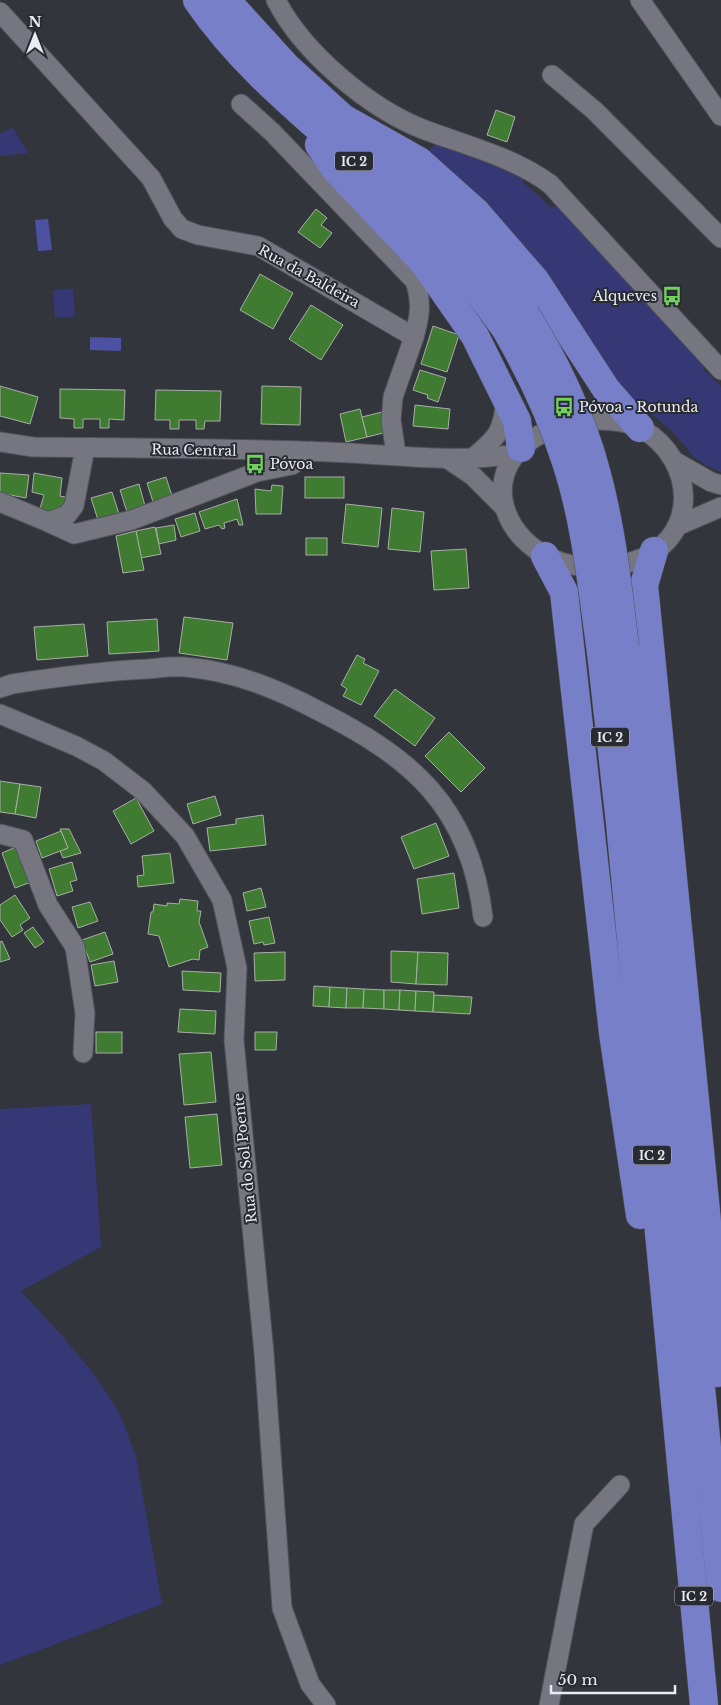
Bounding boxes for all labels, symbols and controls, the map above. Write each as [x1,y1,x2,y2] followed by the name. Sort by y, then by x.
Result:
[10,10,60,60] north arrow
[28,13,42,31] text: N
[335,152,373,170] road number: IC 2
[255,241,363,311] street label: Rua da Baldeira
[661,285,683,307] bus stop icon: Alqueves
[592,287,657,305] place label: Alqueves
[553,396,575,418] bus stop icon: Póvoa - Rotunda
[579,398,698,416] place label: Póvoa - Rotunda
[151,440,237,460] street label: Rua Central
[244,453,266,475] bus stop icon: Póvoa
[270,455,313,473] place label: Póvoa
[591,728,629,746] road number: IC 2
[229,1092,261,1224] street label: Rua do Sol Poente
[633,1146,671,1164] road number: IC 2
[675,1586,713,1605] road number: IC 2
[551,1662,675,1694] scale bar
[558,1670,598,1689] text: 50 m

